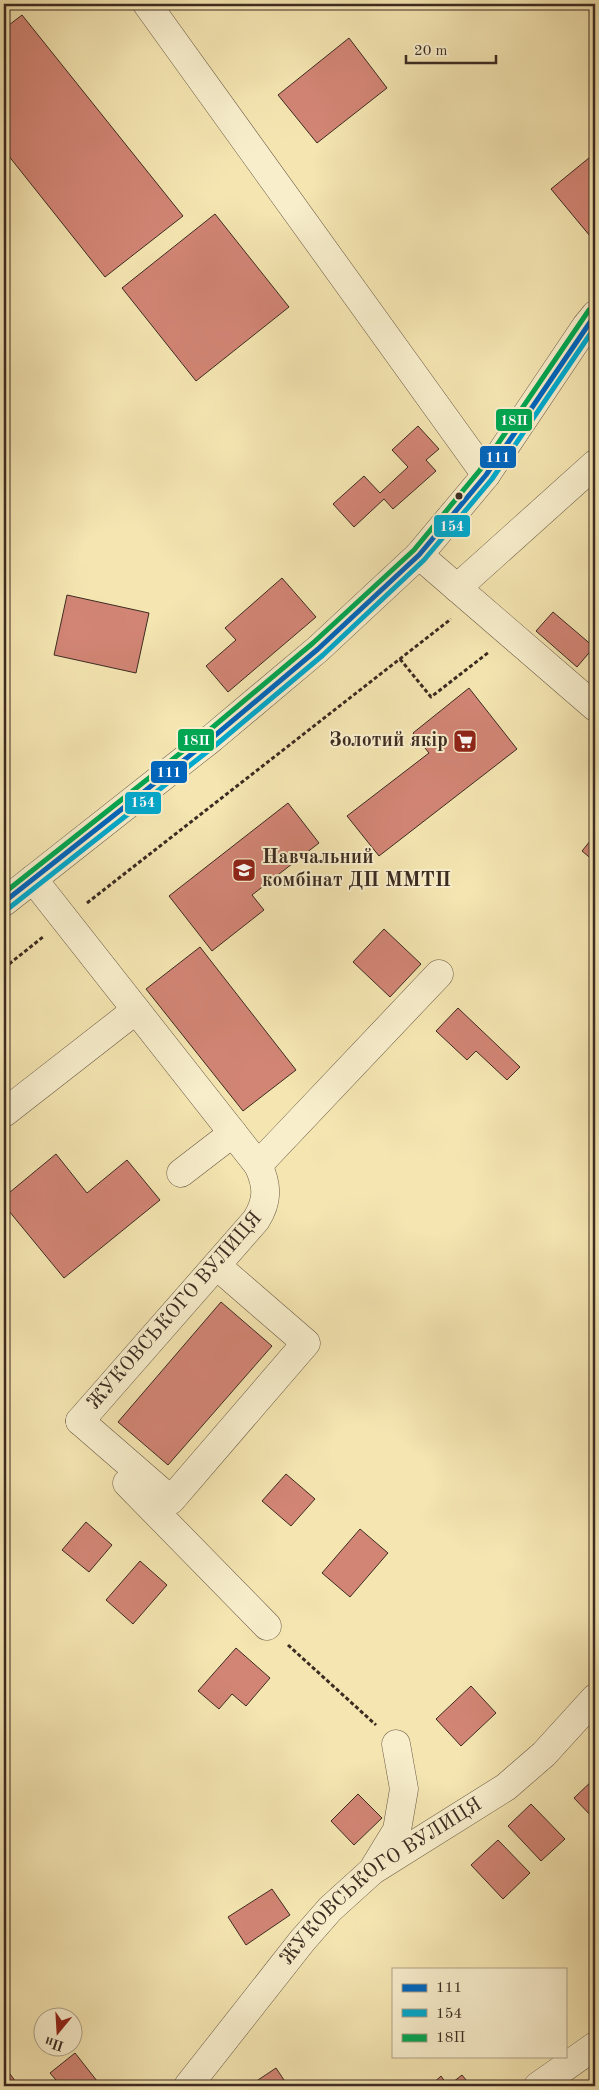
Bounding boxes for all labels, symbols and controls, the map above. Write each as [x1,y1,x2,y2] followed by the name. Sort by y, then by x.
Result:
[406,32,496,64] scale bar
[414,44,448,59] text: 20 m
[495,408,533,432] line badge: 18П
[500,414,528,428] text: 18П
[479,445,517,469] line badge: 111
[486,451,510,465] text: 111
[454,491,464,501] unlabelled marker
[433,514,471,538] line badge: 154
[440,520,464,534] text: 154
[177,728,215,752] line badge: 18П
[452,728,478,754] supermarket icon: Золотий якір
[329,731,448,751] place label: Золотий якір
[182,734,210,748] text: 18П
[150,760,188,784] line badge: 111
[157,766,181,780] text: 111
[124,791,162,815] line badge: 154
[131,796,155,810] text: 154
[262,848,451,891] place label: Навчальний комбінат ДП ММТП
[231,857,257,883] school or university icon: Навчальний комбінат ДП ММТП
[84,1208,266,1414] street label: ЖУКОВСЬКОГО ВУЛИЦЯ
[277,1795,486,1969] street label: ЖУКОВСЬКОГО ВУЛИЦЯ
[392,1968,566,2058] legend
[436,1981,462,1996] text: 111
[436,2007,462,2022] text: 154
[32,2008,82,2058] north arrow
[436,2031,465,2046] text: 18П
[43,2034,66,2053] text: Пн

